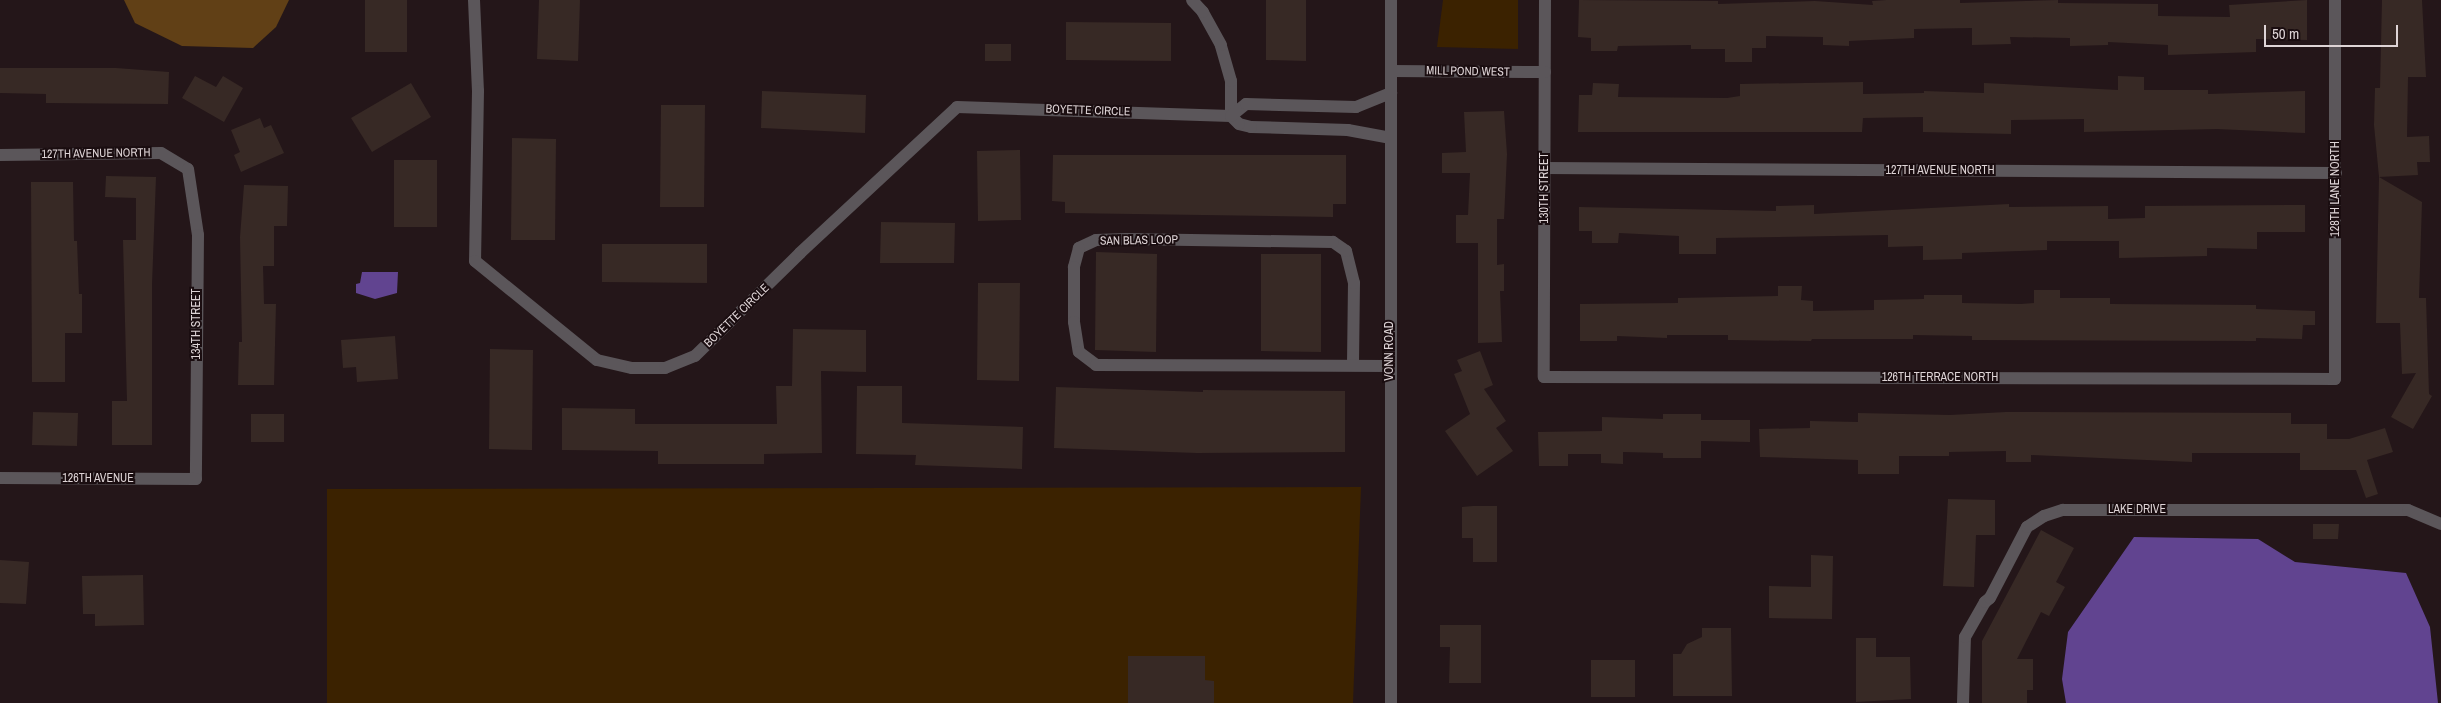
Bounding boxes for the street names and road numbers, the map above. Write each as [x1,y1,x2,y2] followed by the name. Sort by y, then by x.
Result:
[1426,64,1510,80] street label: MILL POND WEST
[1045,102,1131,120] street label: BOYETTE CIRCLE
[2329,141,2343,237] street label: 128TH LANE NORTH
[41,146,151,162] street label: 127TH AVENUE NORTH
[1538,152,1552,224] street label: 130TH STREET
[1885,164,1995,178] street label: 127TH AVENUE NORTH
[1100,233,1178,249] street label: SAN BLAS LOOP
[702,281,772,351] street label: BOYETTE CIRCLE
[190,288,204,360] street label: 134TH STREET
[1383,321,1397,381] street label: VONN ROAD
[1882,371,1998,385] street label: 126TH TERRACE NORTH
[62,472,134,486] street label: 126TH AVENUE
[2108,503,2166,517] street label: LAKE DRIVE

